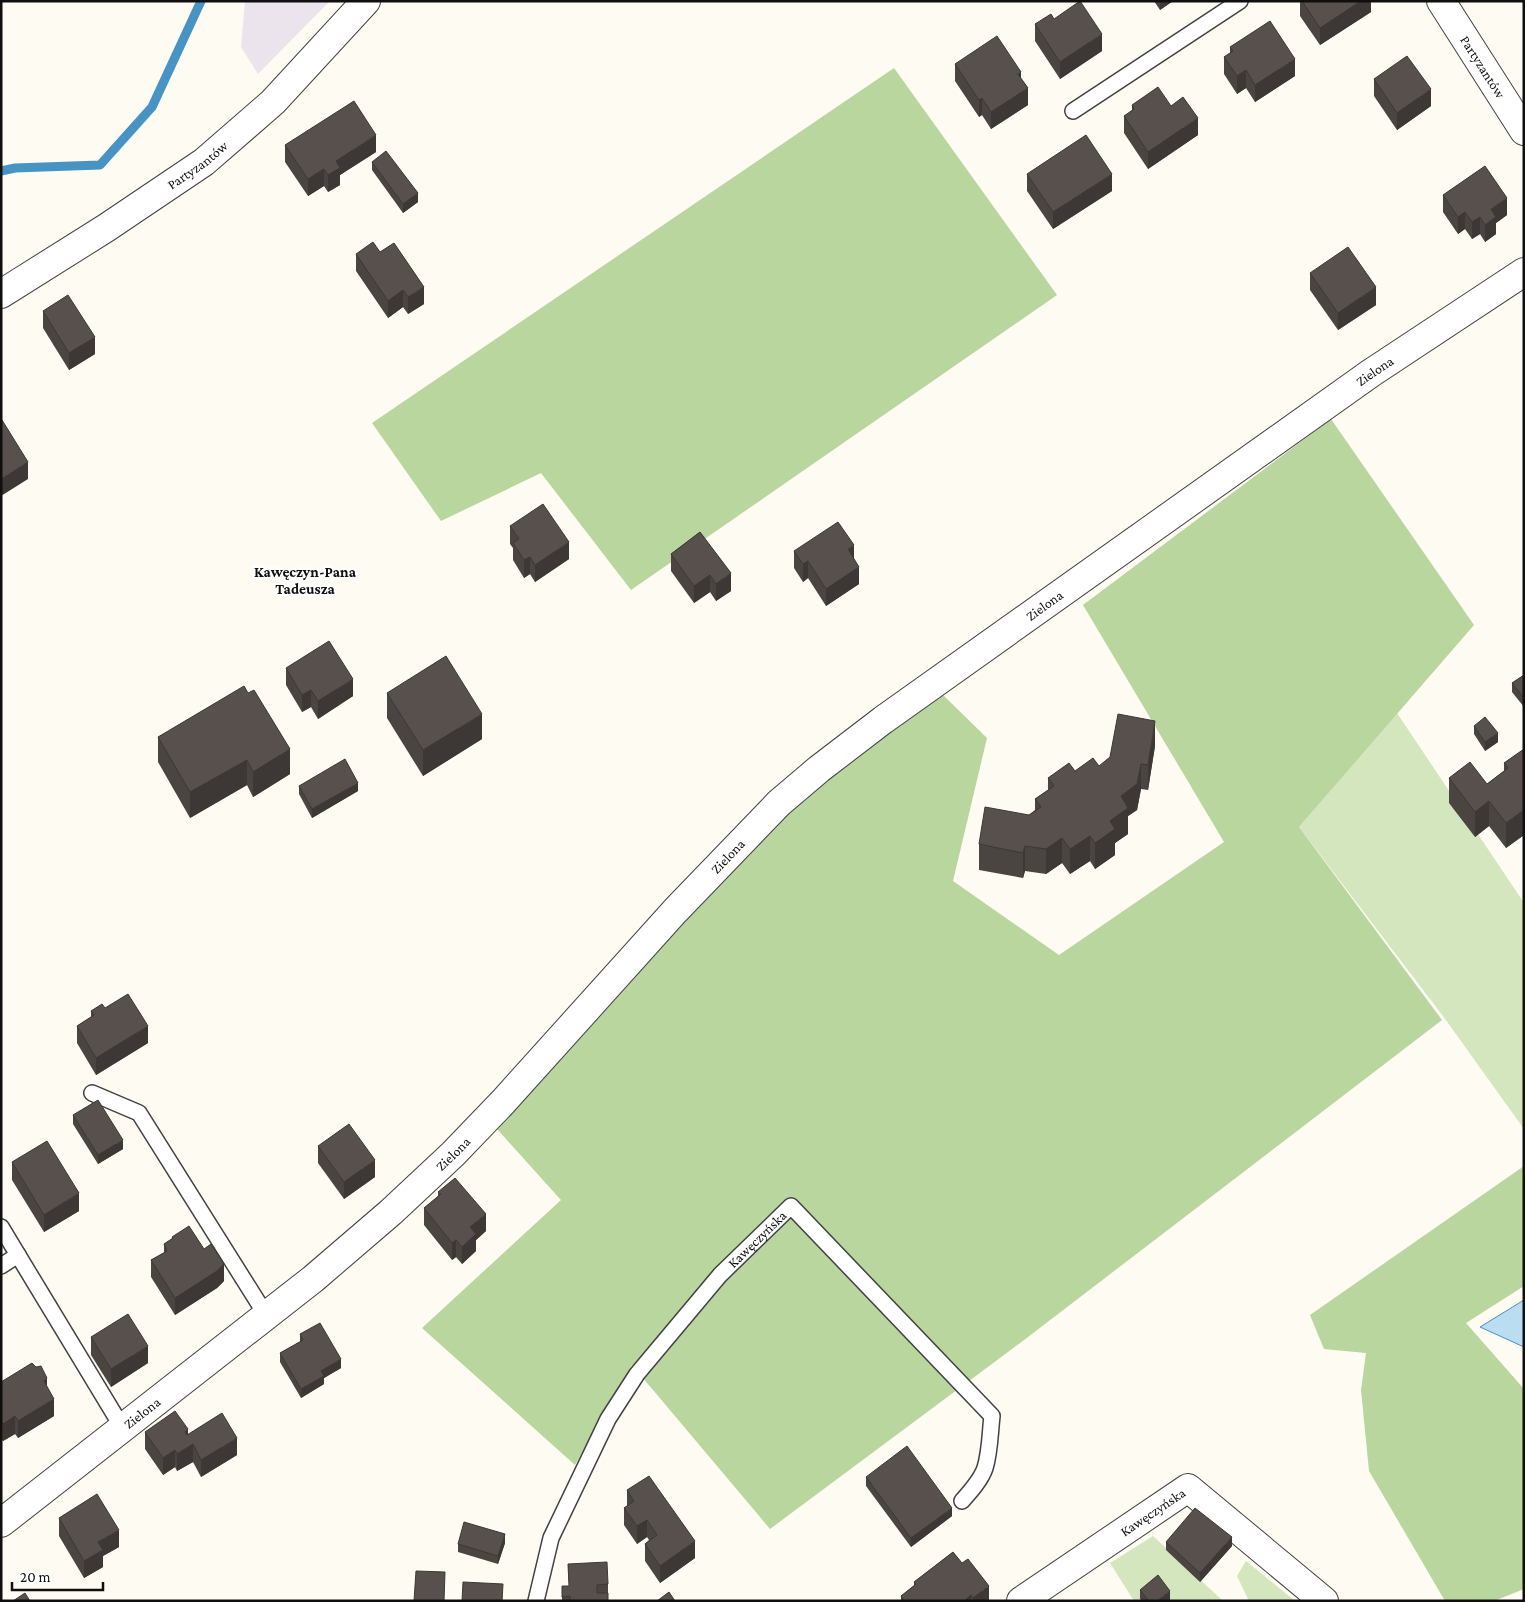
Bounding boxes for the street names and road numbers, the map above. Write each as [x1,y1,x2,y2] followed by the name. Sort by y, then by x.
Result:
[1457,33,1509,102] street label: Partyzantów
[164,137,231,192] street label: Partyzantów
[1353,352,1397,389] street label: Zielona
[1023,586,1066,624] street label: Zielona
[707,835,748,877] street label: Zielona
[432,1133,474,1174] street label: Zielona
[725,1207,790,1271] street label: Kawęczyńska
[121,1393,164,1432] street label: Zielona
[1117,1484,1189,1540] street label: Kawęczyńska

